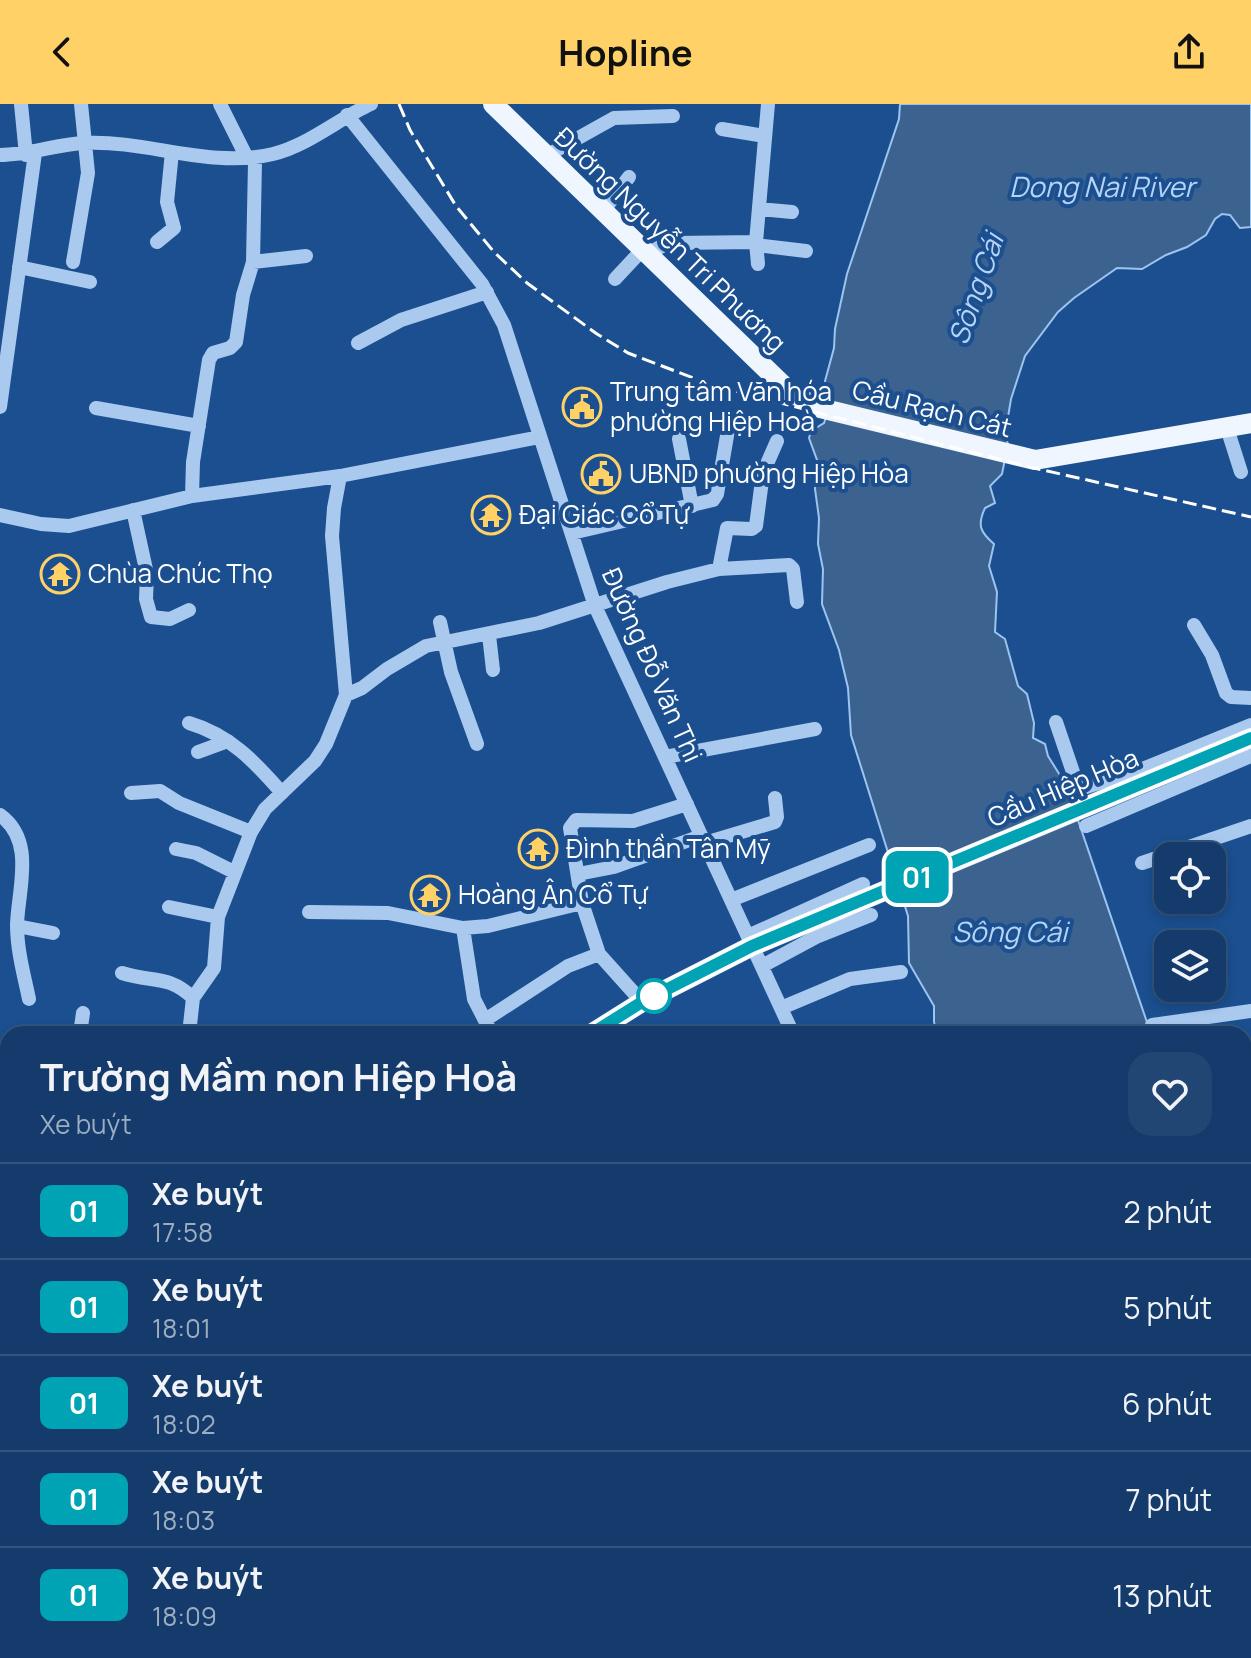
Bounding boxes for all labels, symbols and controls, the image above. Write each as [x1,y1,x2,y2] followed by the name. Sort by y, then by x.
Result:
[558,28,693,77] text: Hopline
[40,30,84,74] icon: back
[1167,30,1211,74] icon: share
[547,119,795,360] street label: Đường Nguyễn Tri Phương
[1009,167,1199,205] water label: Dong Nai River
[938,225,1013,349] water label: Sông Cái
[849,371,1016,445] street label: Cầu Rạch Cát
[610,373,832,439] place label: Trung tâm Văn hóa phường Hiệp Hoà
[561,386,603,428] public building icon: Trung tâm Văn hóa phường Hiệp Hoà
[580,453,622,495] public building icon: UBND phường Hiệp Hòa
[629,455,909,491] place label: UBND phường Hiệp Hòa
[470,494,512,536] temple icon: Đại Giác Cổ Tự
[519,496,691,532] place label: Đại Giác Cổ Tự
[39,553,81,595] temple icon: Chùa Chúc Thọ
[88,555,273,591] place label: Chùa Chúc Thọ
[594,562,712,767] street label: Đường Đỗ Văn Thi
[982,739,1144,835] street label: Cầu Hiệp Hòa
[517,828,559,870] temple icon: Đình thần Tân Mỹ
[566,830,771,866] place label: Đình thần Tân Mỹ
[1154,842,1226,1002] map controls
[1154,842,1226,914] button: locate
[881,851,953,903] line badge: 01
[902,858,932,896] text: 01
[409,874,451,916] temple icon: Hoàng Ân Cổ Tự
[458,876,649,912] place label: Hoàng Ân Cổ Tự
[953,912,1071,950] water label: Sông Cái
[1154,930,1226,1002] button: layers
[637,979,671,1013] unlabelled marker
[40,1050,517,1102] text: Trường Mầm non Hiệp Hoà
[1128,1052,1212,1136] button: heart
[40,1106,132,1142] text: Xe buýt
[152,1173,263,1214] text: Xe buýt
[1123,1191,1212,1232] text: 2 phút
[69,1192,99,1230] text: 01
[152,1214,213,1250] text: 17:58
[152,1269,263,1310] text: Xe buýt
[1123,1287,1212,1328] text: 5 phút
[69,1288,99,1326] text: 01
[152,1310,211,1346] text: 18:01
[152,1365,263,1406] text: Xe buýt
[1122,1383,1212,1424] text: 6 phút
[69,1384,99,1422] text: 01
[152,1406,216,1442] text: 18:02
[152,1461,263,1502] text: Xe buýt
[1126,1479,1212,1520] text: 7 phút
[69,1480,99,1518] text: 01
[152,1502,215,1538] text: 18:03
[152,1557,263,1598] text: Xe buýt
[1112,1575,1212,1616] text: 13 phút
[69,1576,99,1614] text: 01
[152,1598,217,1634] text: 18:09

